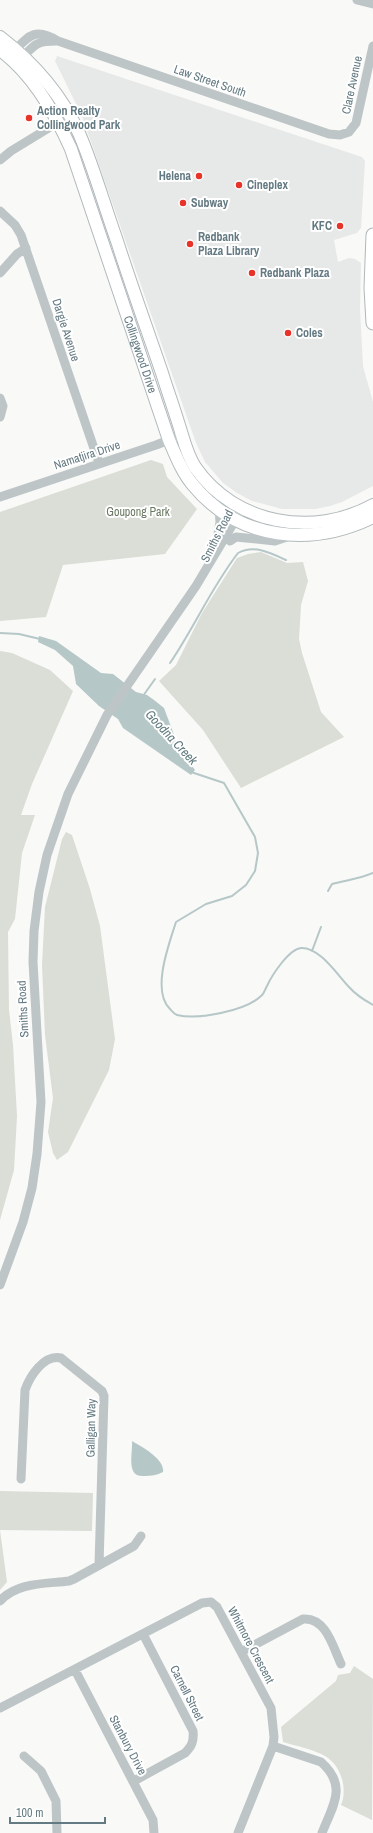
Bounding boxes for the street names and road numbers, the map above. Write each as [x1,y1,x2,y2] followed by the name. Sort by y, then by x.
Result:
[338,55,366,115] street label: Clare Avenue
[172,61,248,101] street label: Law Street South
[48,297,84,363] street label: Dargie Avenue
[120,314,161,395] street label: Collingwood Drive
[52,437,122,473] street label: Namatjira Drive
[197,507,237,565] street label: Smiths Road
[14,980,32,1038] street label: Smiths Road
[82,1398,100,1457] street label: Galligan Way
[224,1604,278,1686] street label: Whitmore Crescent
[166,1663,208,1724] street label: Carnell Street
[106,1712,150,1778] street label: Stanbury Drive

